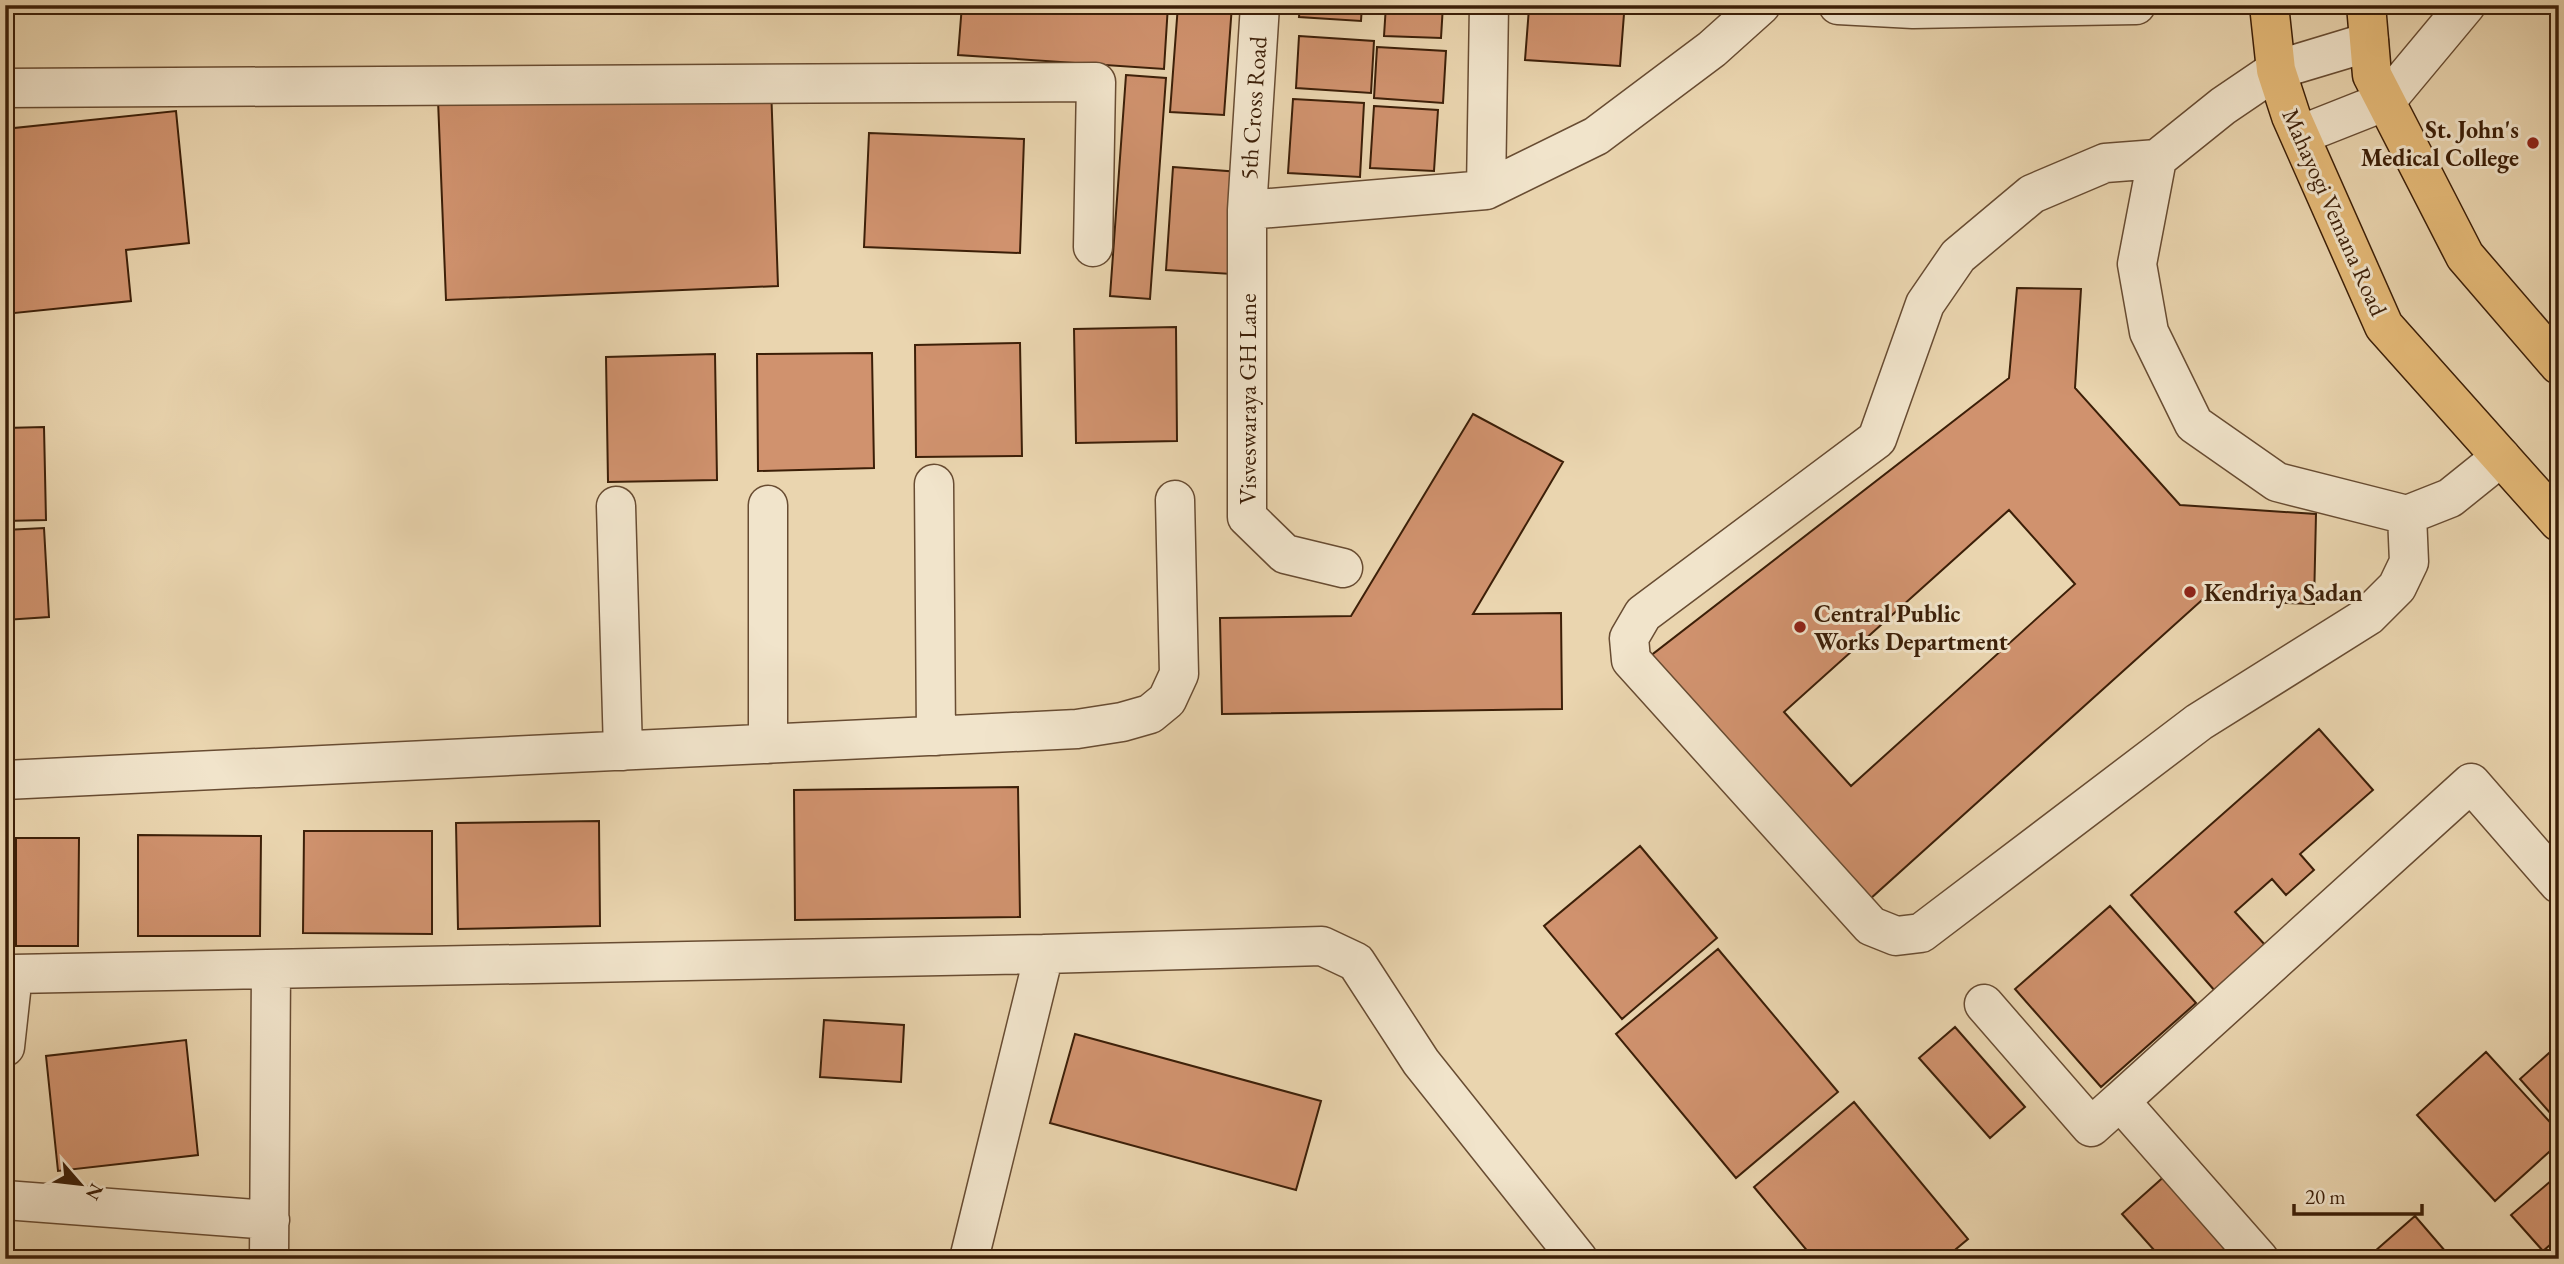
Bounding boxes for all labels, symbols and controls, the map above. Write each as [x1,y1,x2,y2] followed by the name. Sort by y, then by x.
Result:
[1233,34,1274,181] street label: 5th Cross Road
[2275,103,2395,321] street label: Mahayogi Vemana Road
[2361,114,2519,174] place label: St. John's Medical College
[2525,135,2541,151] marker: St. John's Medical College
[1232,293,1263,505] street label: Visveswaraya GH Lane
[2204,577,2363,609] place label: Kendriya Sadan
[2182,584,2198,600] marker: Kendriya Sadan
[1814,598,2008,657] place label: Central Public Works Department
[1792,619,1808,635] marker: Central Public Works Department
[46,1148,116,1218] north arrow
[2294,1173,2422,1217] scale bar
[80,1179,109,1205] text: N
[2305,1183,2346,1210] text: 20 m

